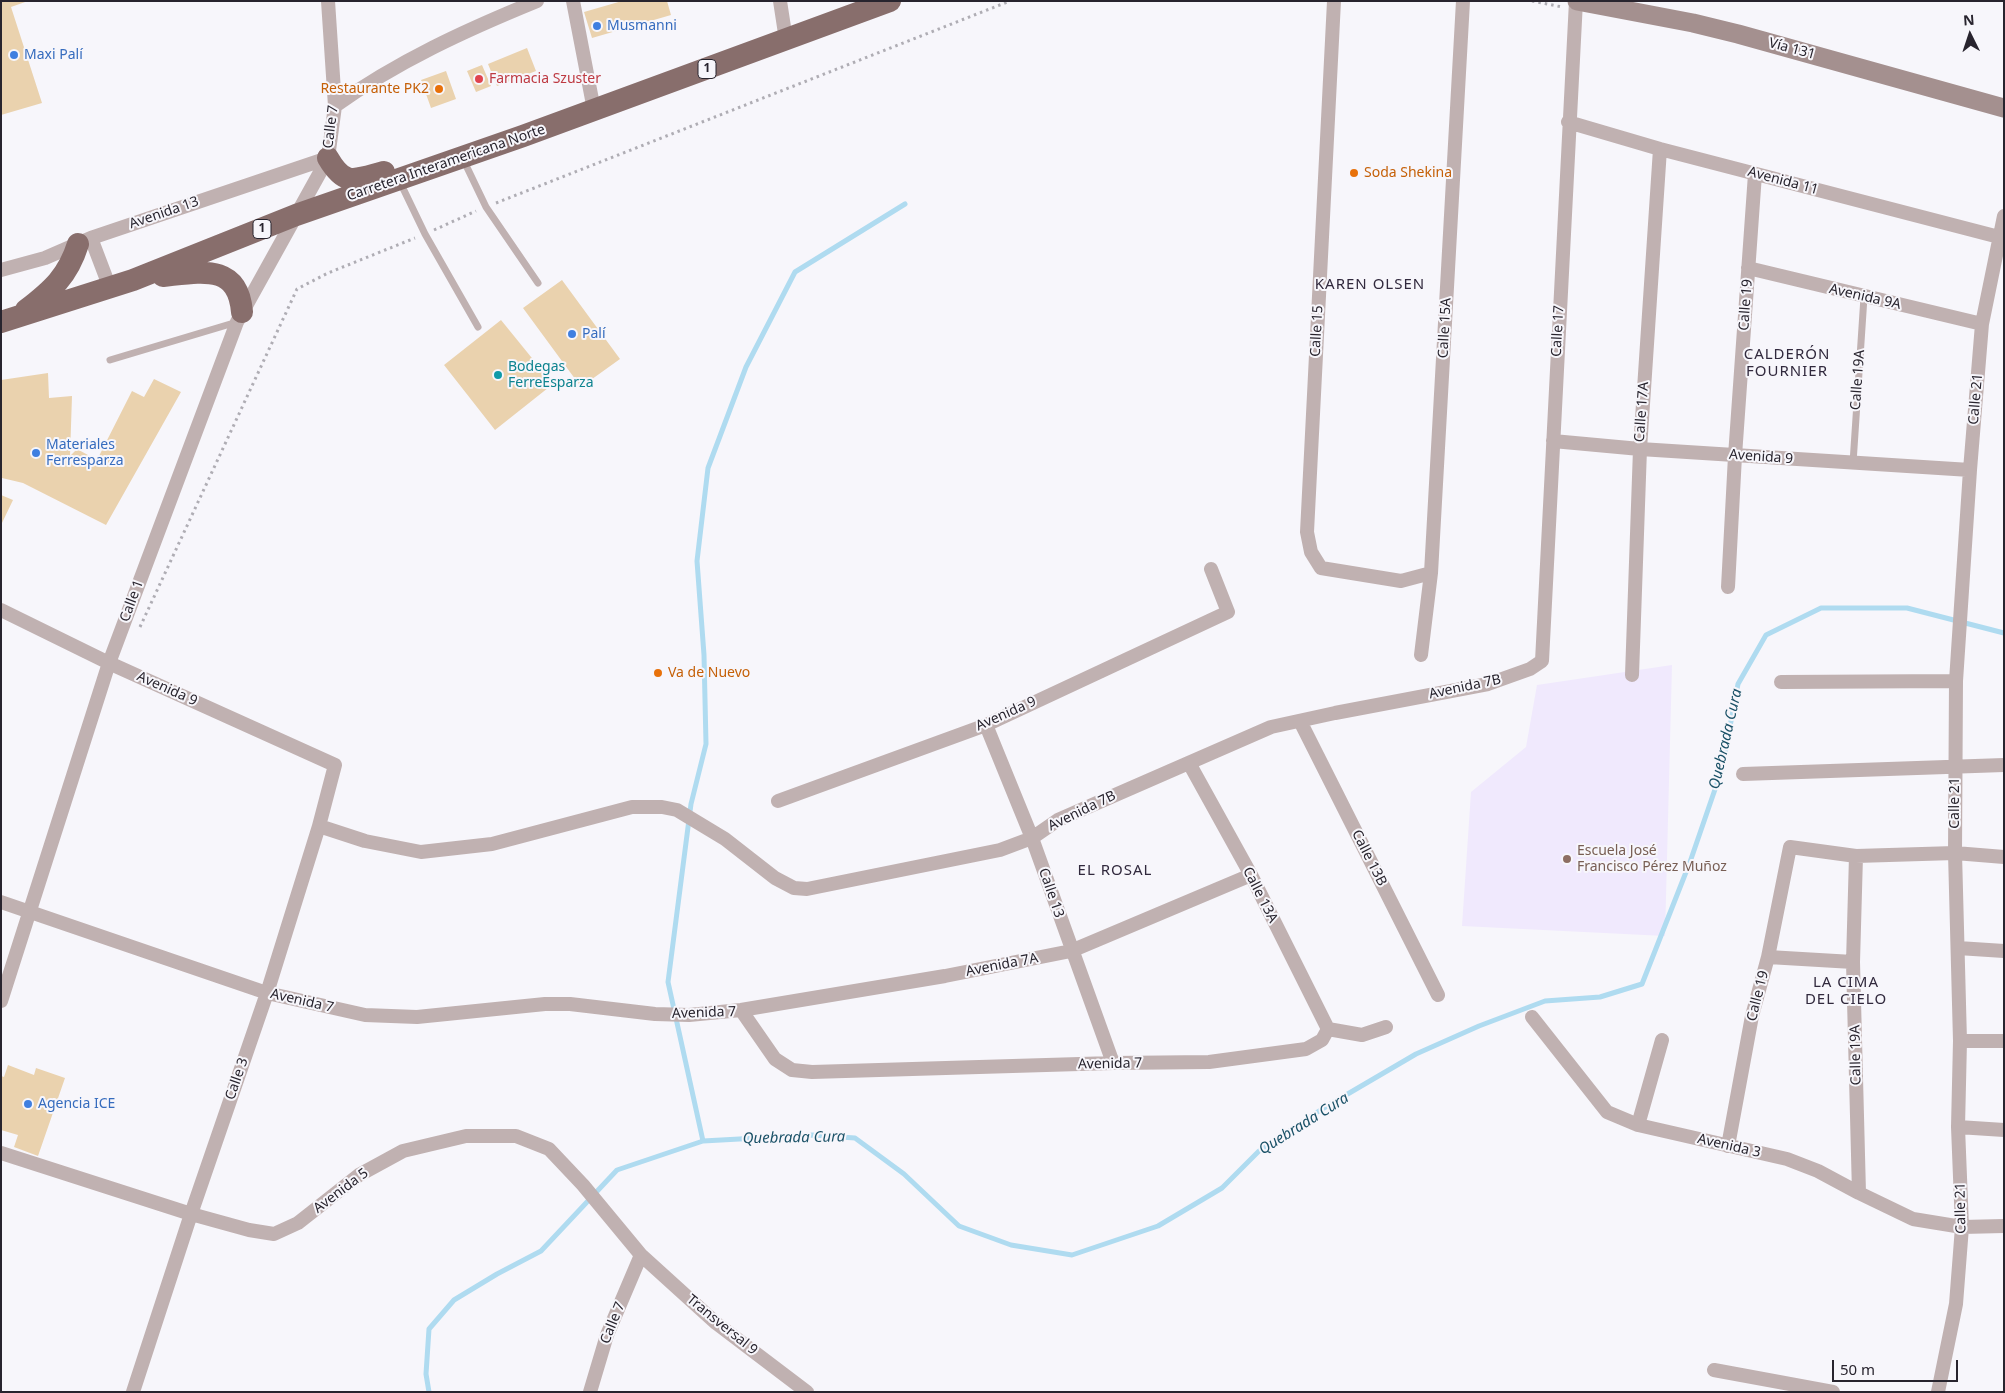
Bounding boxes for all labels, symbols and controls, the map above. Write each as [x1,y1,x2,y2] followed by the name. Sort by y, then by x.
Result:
[1945,10,1995,60] north arrow
[1963,10,1975,29] text: N
[607,18,677,34] place label: Musmanni
[591,20,603,32] marker: Musmanni
[1767,35,1817,63] street label: Vía 131
[24,47,83,63] place label: Maxi Palí
[8,49,20,61] marker: Maxi Palí
[698,60,716,78] road number: 1
[489,71,601,87] place label: Farmacia Szuster
[473,73,485,85] marker: Farmacia Szuster
[320,81,429,97] place label: Restaurante PK2
[433,83,445,95] marker: Restaurante PK2
[320,104,342,150] street label: Calle 7
[345,121,547,205] street label: Carretera Interamericana Norte
[1746,164,1820,198] street label: Avenida 11
[1364,165,1452,181] place label: Soda Shekina
[1348,167,1360,179] marker: Soda Shekina
[127,193,201,233] street label: Avenida 13
[253,220,271,238] road number: 1
[1313,276,1427,294] district label: KAREN OLSEN
[1736,279,1756,331] street label: Calle 19
[1827,281,1903,313] street label: Avenida 9A
[1435,297,1455,359] street label: Calle 15A
[1307,305,1327,357] street label: Calle 15
[1548,305,1568,357] street label: Calle 17
[582,326,606,342] place label: Palí
[566,328,578,340] marker: Palí
[1743,346,1831,381] district label: CALDERÓN FOURNIER
[1848,349,1868,411] street label: Calle 19A
[508,359,594,392] place label: Bodegas FerreEsparza
[492,369,504,381] marker: Bodegas FerreEsparza
[1965,373,1987,425] street label: Calle 21
[1632,381,1652,443] street label: Calle 17A
[46,437,124,470] place label: Materiales Ferresparza
[1728,446,1794,468] street label: Avenida 9
[30,447,42,459] marker: Materiales Ferresparza
[117,578,147,624] street label: Calle 1
[668,665,750,681] place label: Va de Nuevo
[652,667,664,679] marker: Va de Nuevo
[134,668,200,710] street label: Avenida 9
[1427,671,1503,703] street label: Avenida 7B
[1706,687,1746,791] water label: Quebrada Cura
[973,693,1039,735] street label: Avenida 9
[1947,777,1963,829] street label: Calle 21
[1045,787,1119,835] street label: Avenida 7B
[1348,827,1390,889] street label: Calle 13B
[1577,843,1727,876] place label: Escuela José Francisco Pérez Muñoz
[1561,853,1573,865] marker: Escuela José Francisco Pérez Muñoz
[1077,862,1153,880] district label: EL ROSAL
[1239,864,1281,926] street label: Calle 13A
[1035,866,1067,920] street label: Calle 13
[964,950,1040,980] street label: Avenida 7A
[1744,969,1772,1023] street label: Calle 19
[1804,974,1888,1009] district label: LA CIMA DEL CIELO
[269,986,335,1016] street label: Avenida 7
[672,1003,736,1023] street label: Avenida 7
[1847,1025,1865,1085] street label: Calle 19A
[1078,1055,1142,1073] street label: Avenida 7
[222,1056,252,1102] street label: Calle 3
[1256,1089,1352,1159] water label: Quebrada Cura
[38,1096,115,1112] place label: Agencia ICE
[22,1098,34,1110] marker: Agencia ICE
[743,1128,845,1148] water label: Quebrada Cura
[1696,1131,1762,1161] street label: Avenida 3
[310,1165,372,1217] street label: Avenida 5
[1952,1182,1970,1234] street label: Calle 21
[683,1291,761,1359] street label: Transversal 9
[597,1300,629,1346] street label: Calle 7
[1835,1350,1961,1382] scale bar
[1840,1359,1875,1379] text: 50 m

